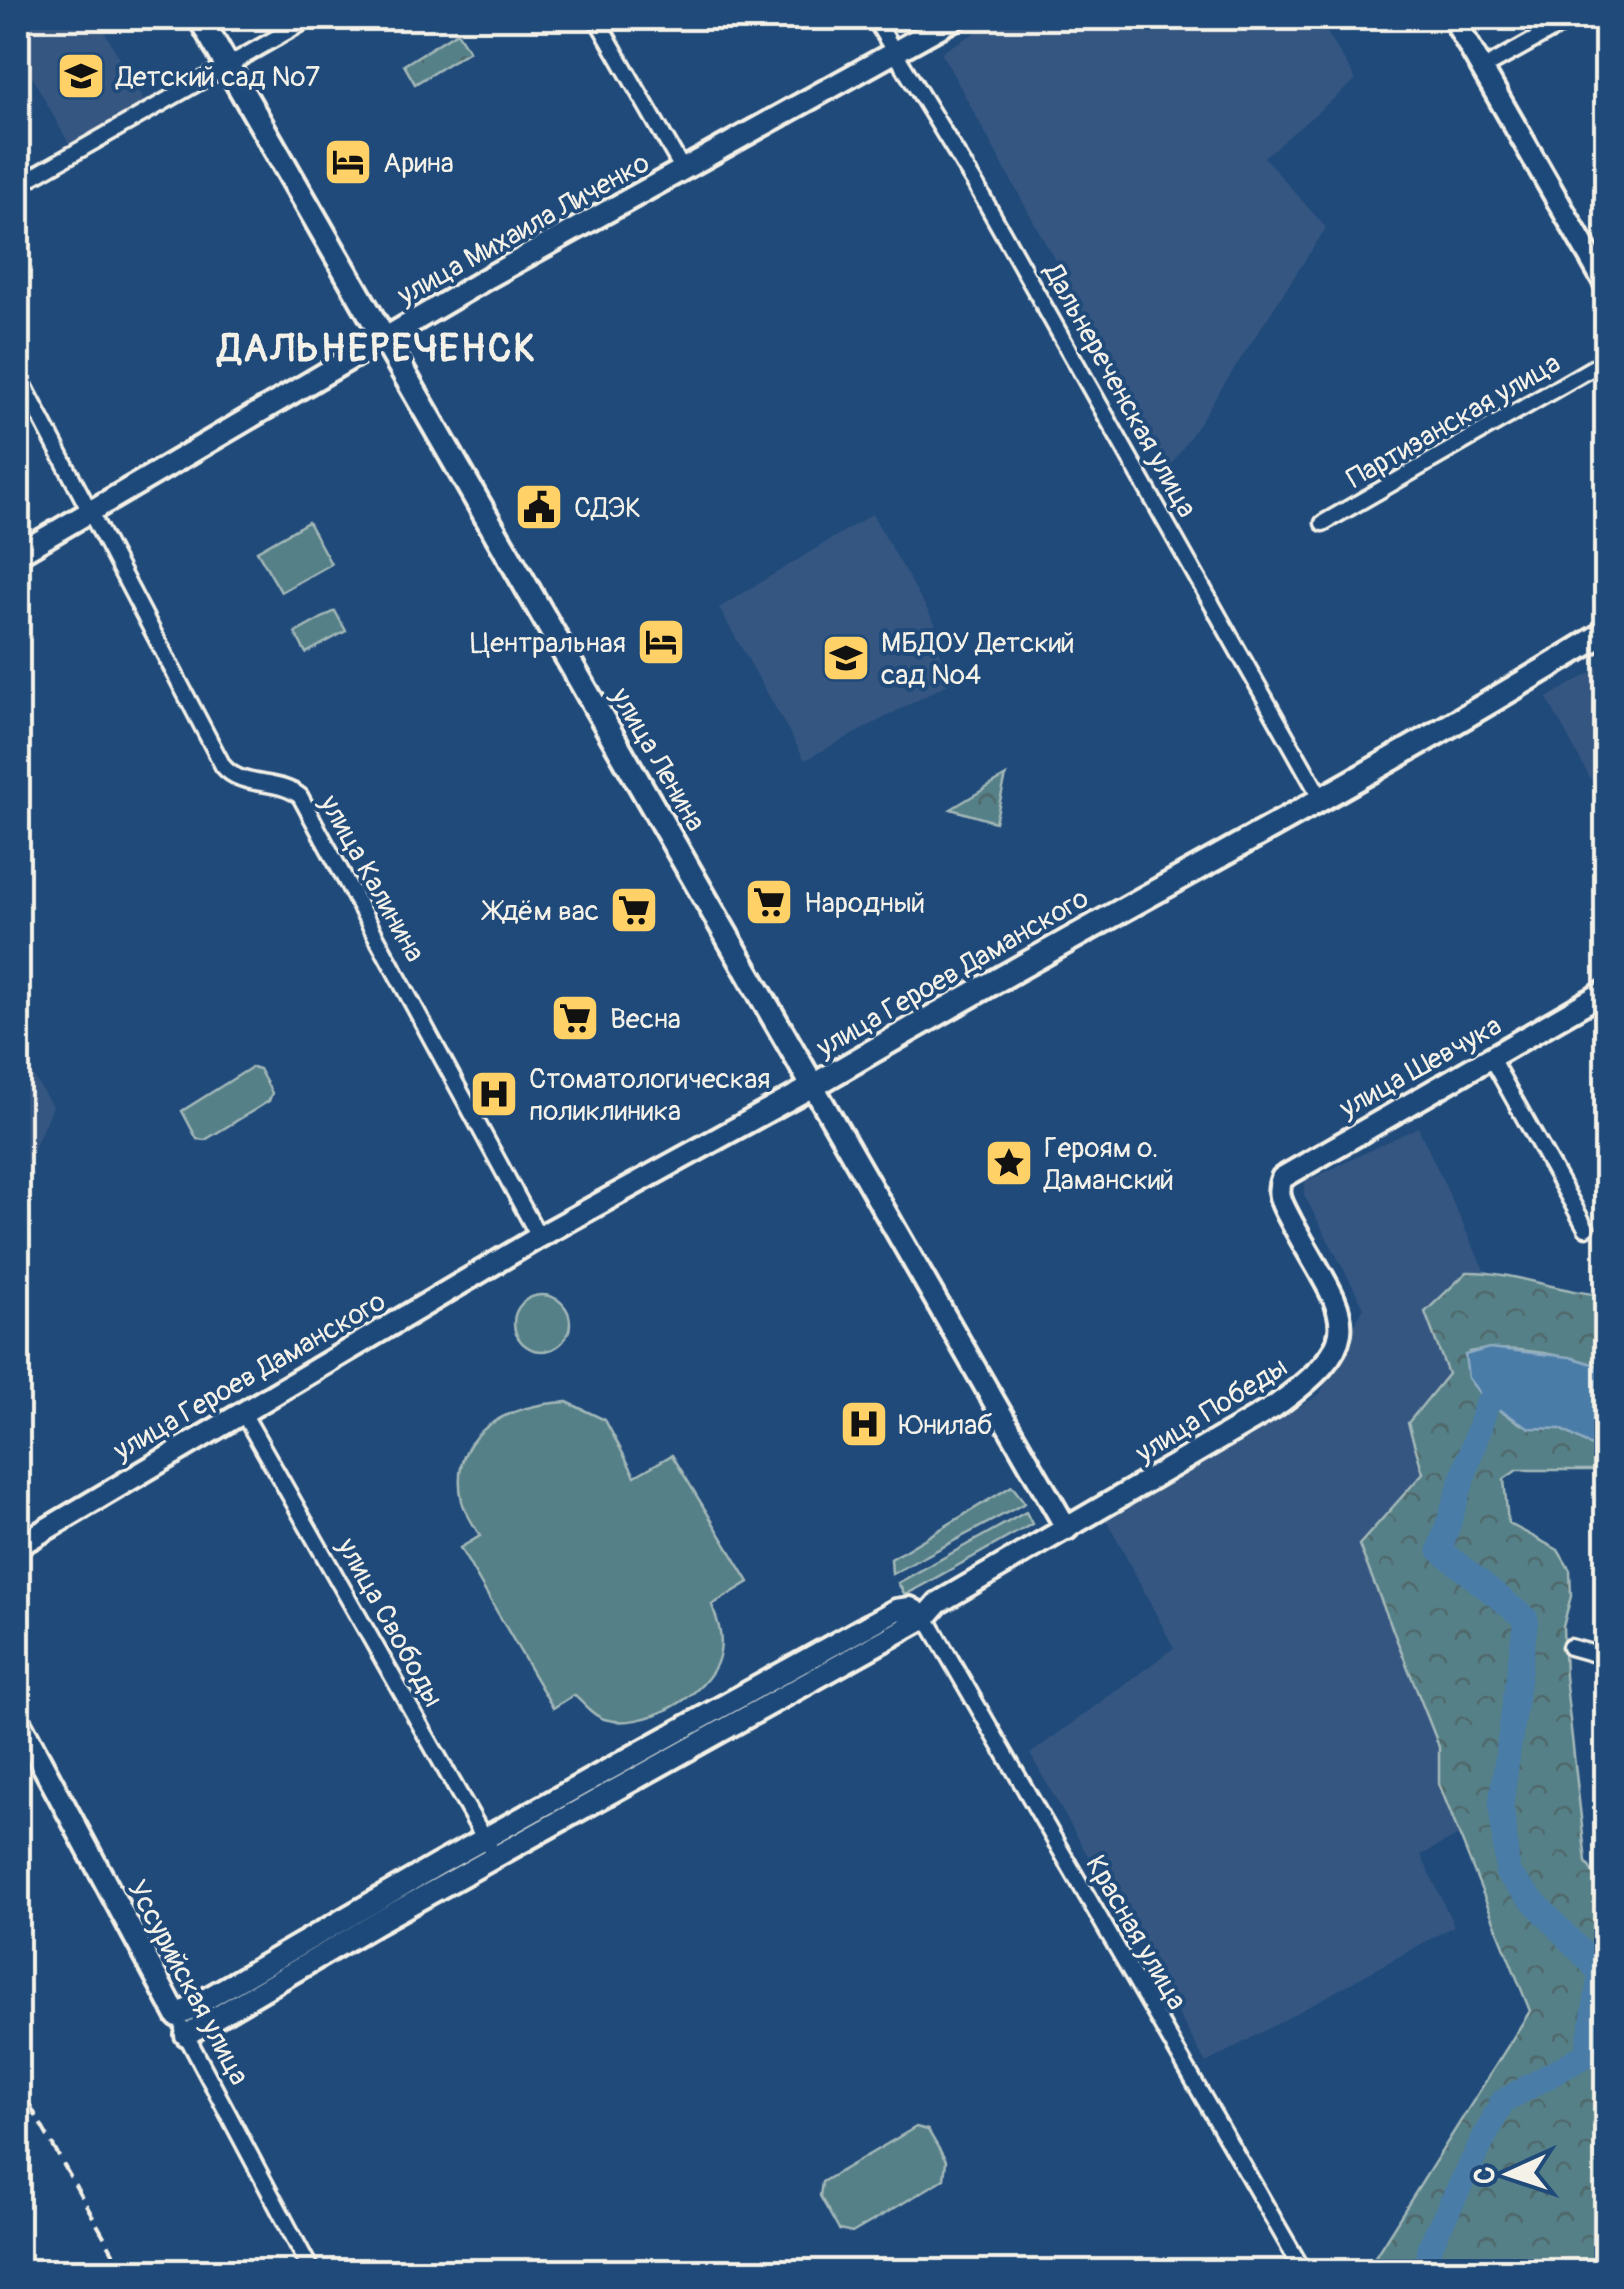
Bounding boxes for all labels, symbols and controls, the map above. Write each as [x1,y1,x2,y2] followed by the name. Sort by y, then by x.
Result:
[55,50,107,102] school or university icon: Детский сад №7
[115,60,320,95] place label: Детский сад №7
[322,136,374,188] hotel icon: Арина
[383,146,454,181] place label: Арина
[391,146,656,314] street label: улица Михаила Личенко
[1035,257,1204,524] street label: Дальнереченская улица
[216,325,538,373] district label: ДАЛЬНЕРЕЧЕНСК
[1341,346,1567,497] street label: Партизанская улица
[513,481,565,533] public building icon: СДЭК
[574,491,641,526] place label: СДЭК
[635,616,687,668] hotel icon: Центральная
[470,626,626,661] place label: Центральная
[881,626,1075,693] place label: МБДОУ Детский сад №4
[820,632,872,684] school or university icon: МБДОУ Детский сад №4
[602,681,713,838] street label: улица Ленина
[311,788,432,968] street label: улица Калинина
[743,876,795,928] supermarket icon: Народный
[810,881,1095,1066] street label: улица Героев Даманского
[608,884,660,936] supermarket icon: Ждём вас
[804,886,925,921] place label: Народный
[481,894,599,929] place label: Ждём вас
[549,992,601,1044] supermarket icon: Весна
[610,1002,681,1037] place label: Весна
[1333,1008,1508,1127] street label: улица Шевчука
[529,1062,770,1129] place label: Стоматологическая поликлиника
[468,1068,520,1120] hospital icon: Стоматологическая поликлиника
[1043,1131,1174,1198] place label: Героям о. Даманский
[983,1137,1035,1189] place icon: Героям о. Даманский
[107,1284,392,1469] street label: улица Героев Даманского
[1129,1350,1294,1471] street label: улица Победы
[838,1398,890,1450] hospital icon: Юнилаб
[899,1408,993,1443] place label: Юнилаб
[328,1531,451,1713] street label: улица Свободы
[1077,1849,1194,2016] street label: Красная улица
[119,1874,256,2091] street label: Уссурийская улица
[1459,2124,1559,2224] north arrow
[1468,2166,1503,2185] text: С

